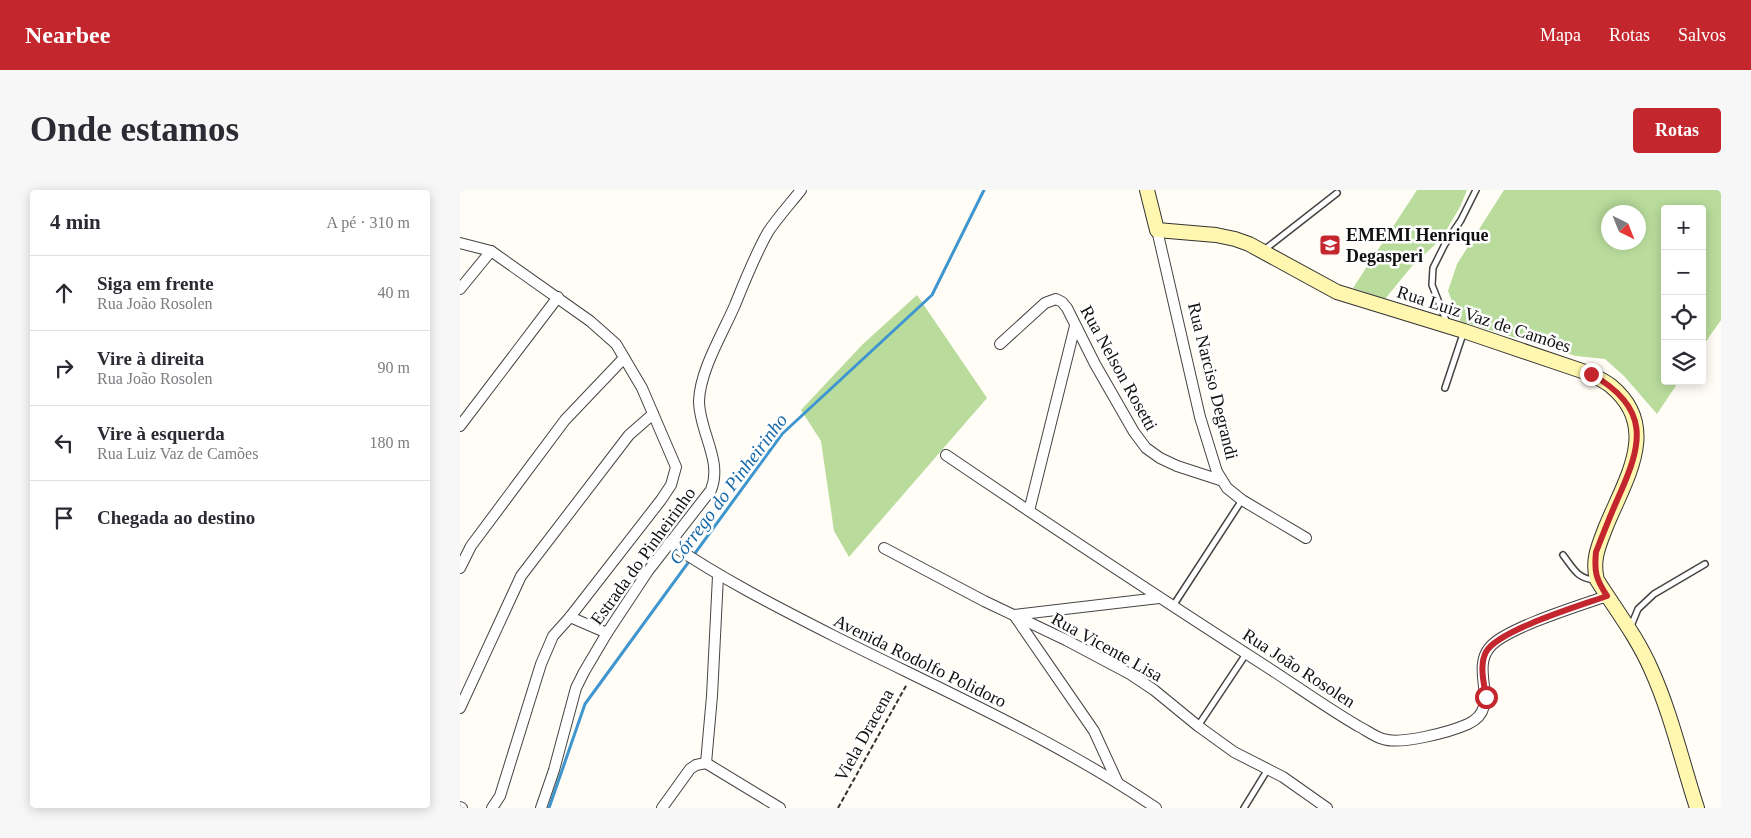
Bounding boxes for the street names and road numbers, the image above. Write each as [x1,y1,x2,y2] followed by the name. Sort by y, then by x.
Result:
[1395,281,1573,357] street label: Rua Luiz Vaz de Camões
[1184,300,1242,462] street label: Rua Narciso Degrandi
[1076,302,1162,434] street label: Rua Nelson Rosetti
[586,483,700,629] street label: Estrada do Pinheirinho
[1048,608,1166,686] street label: Rua Vicente Lisa
[830,610,1010,712] street label: Avenida Rodolfo Polidoro
[1239,624,1359,712] street label: Rua João Rosolen
[830,685,898,785] street label: Viela Dracena

